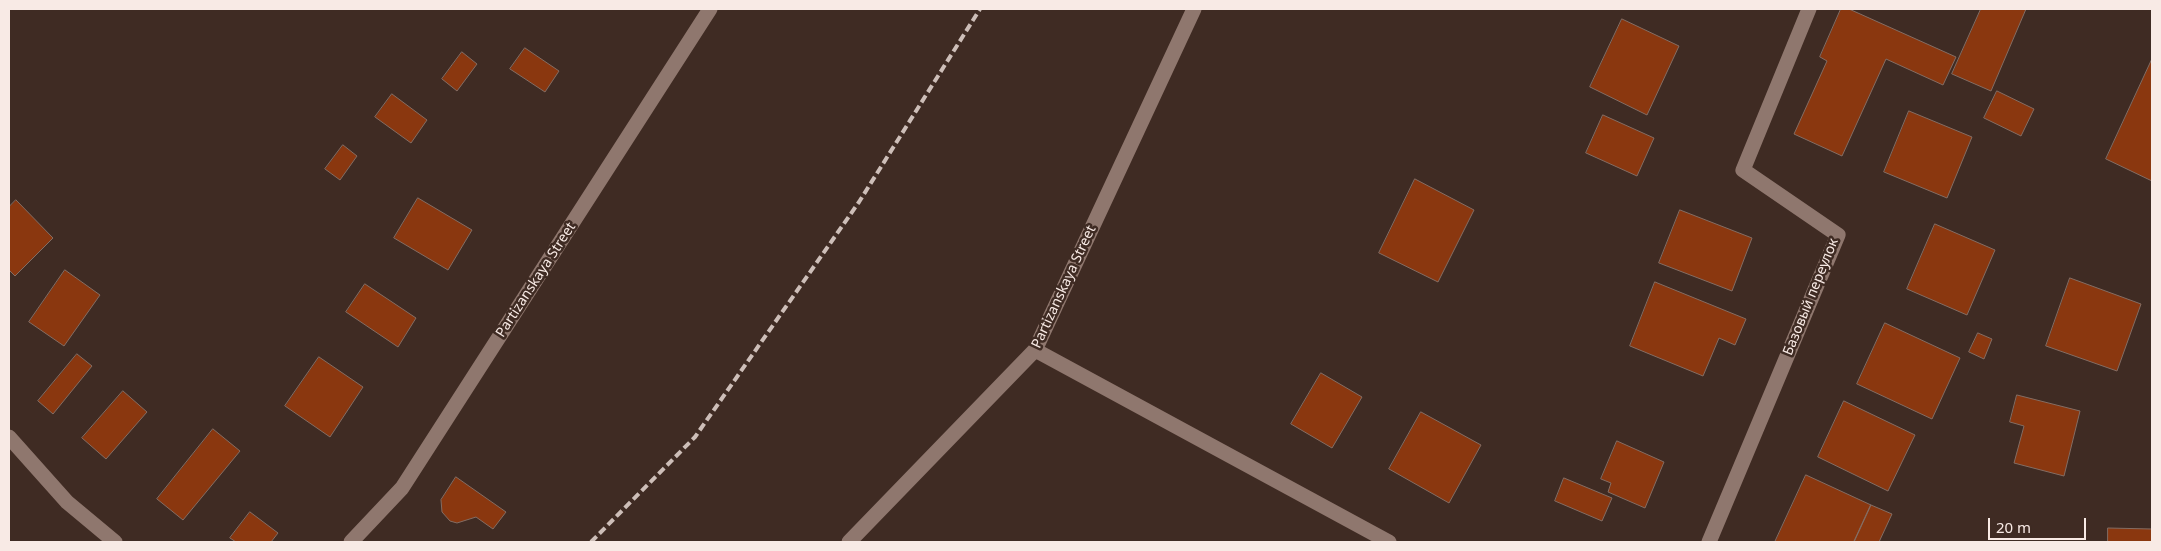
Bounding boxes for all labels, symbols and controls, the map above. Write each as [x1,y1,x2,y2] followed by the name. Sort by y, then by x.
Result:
[493,219,579,341] street label: Partizanskaya Street
[1028,223,1100,351] street label: Partizanskaya Street
[1780,236,1842,358] street label: Базовый переулок
[1991,508,2088,540] scale bar
[1996,517,2031,537] text: 20 m

